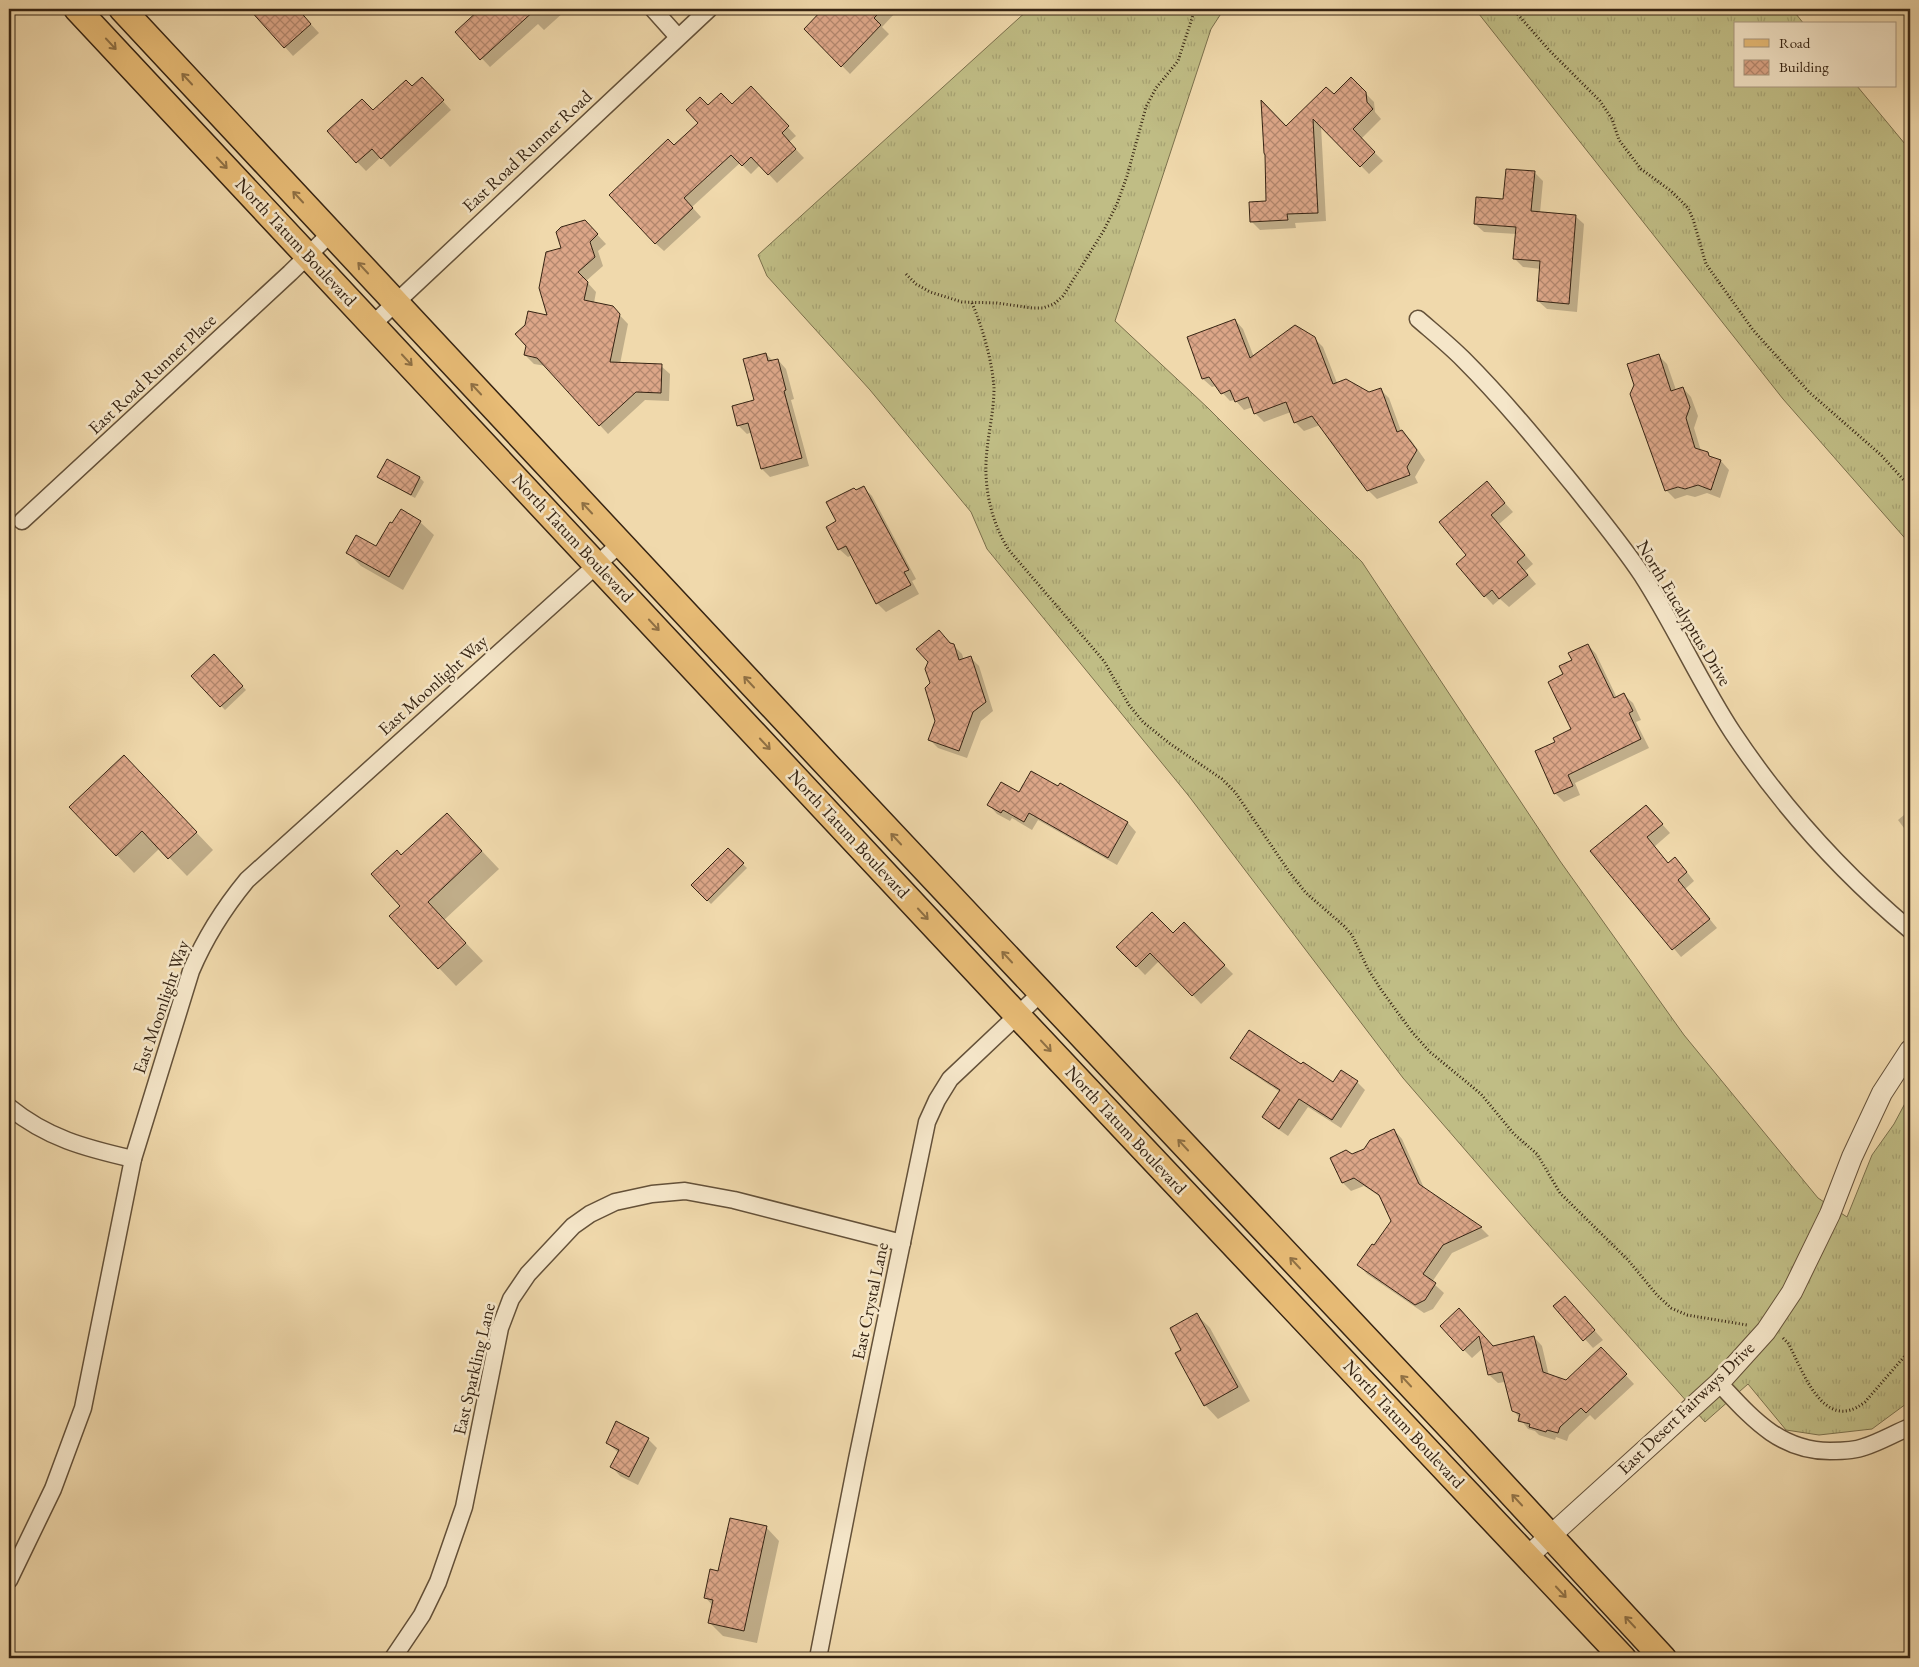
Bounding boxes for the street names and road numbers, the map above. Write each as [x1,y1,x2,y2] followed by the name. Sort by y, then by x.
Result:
[457,84,597,217] street label: East Road Runner Road
[231,172,363,312] street label: North Tatum Boulevard
[83,308,220,439] street label: East Road Runner Place
[508,468,640,608] street label: North Tatum Boulevard
[1632,536,1737,690] street label: North Eucalyptus Drive
[373,629,492,740] street label: East Moonlight Way
[784,764,916,904] street label: North Tatum Boulevard
[127,937,194,1077] street label: East Moonlight Way
[1061,1060,1193,1200] street label: North Tatum Boulevard
[846,1240,893,1362] street label: East Crystal Lane
[447,1301,500,1437] street label: East Sparkling Lane
[1612,1336,1759,1479] street label: East Desert Fairways Drive
[1339,1354,1471,1494] street label: North Tatum Boulevard

